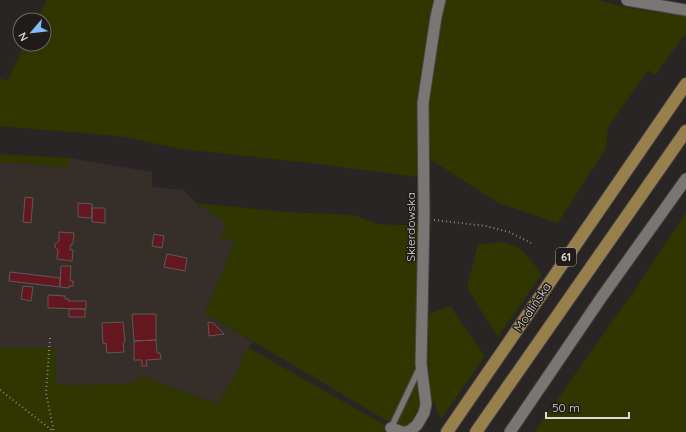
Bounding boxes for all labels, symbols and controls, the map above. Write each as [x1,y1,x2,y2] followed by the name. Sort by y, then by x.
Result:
[12,12,52,52] north arrow
[15,30,31,44] text: N
[403,192,418,262] street label: Skierdowska
[556,248,576,266] road number: 61
[510,280,554,334] street label: Modlińska
[546,394,629,420] scale bar
[552,400,580,415] text: 50 m

